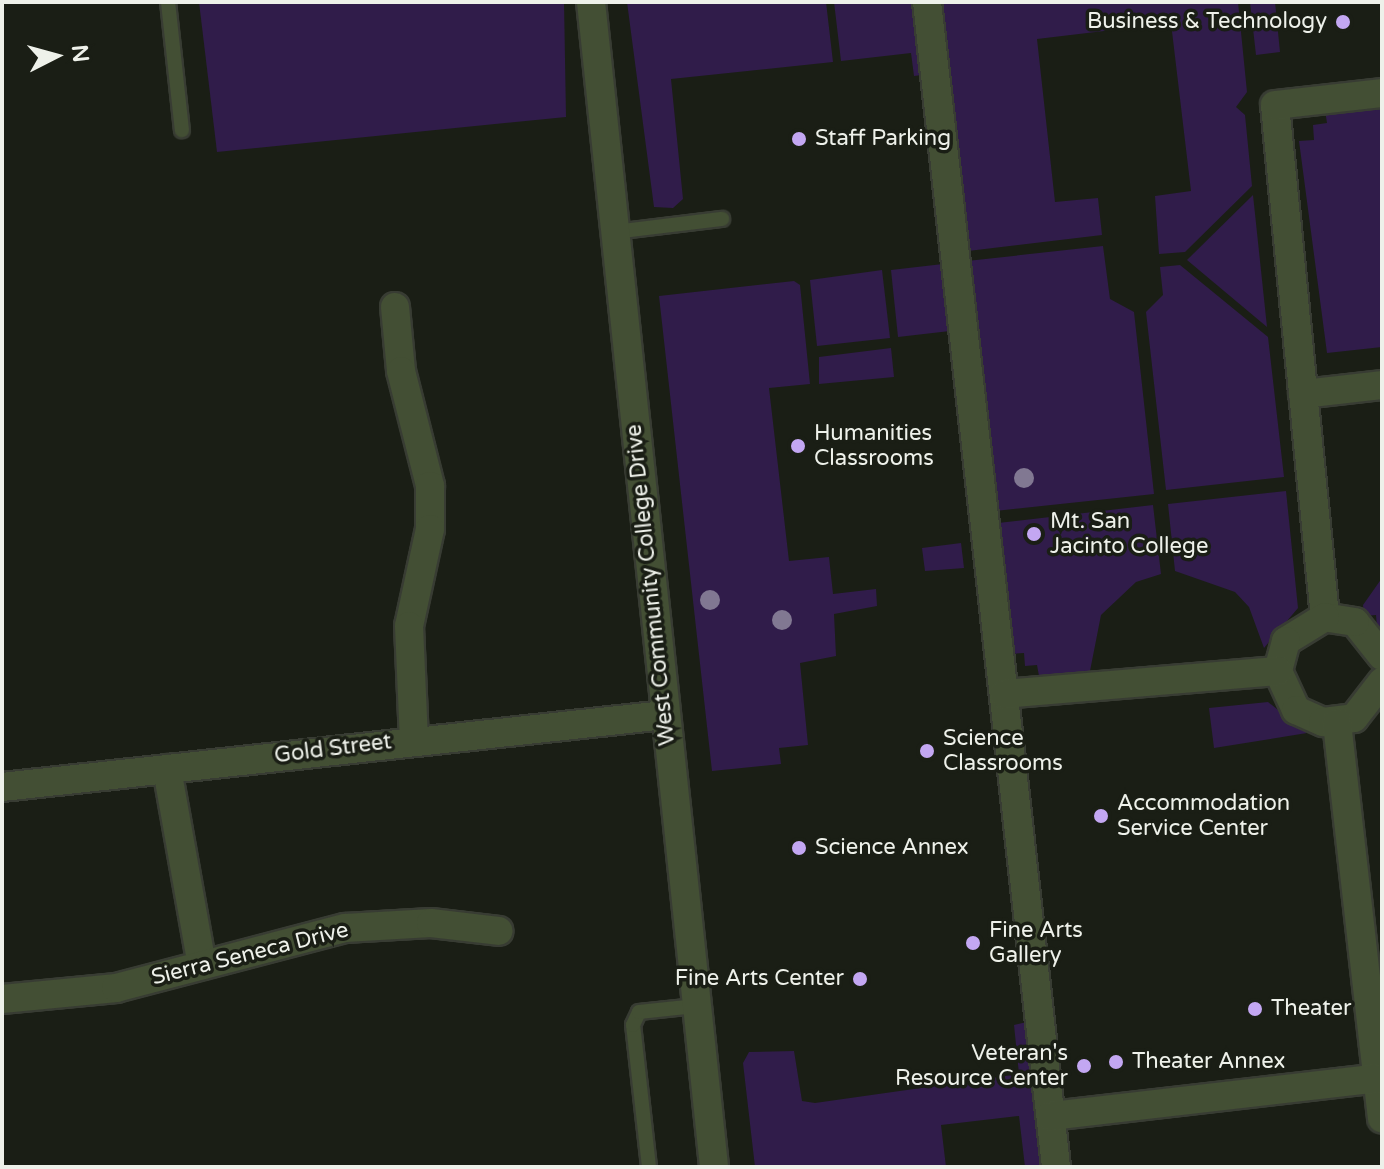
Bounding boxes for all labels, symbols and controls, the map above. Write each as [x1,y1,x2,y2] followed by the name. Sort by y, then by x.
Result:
[1087,9,1327,35] place label: Business & Technology
[1334,13,1352,31] marker: Business & Technology
[16,16,96,96] north arrow
[66,43,94,64] text: N
[815,126,951,152] place label: Staff Parking
[790,130,808,148] marker: Staff Parking
[814,420,934,472] place label: Humanities Classrooms
[621,423,681,747] street label: West Community College Drive
[789,437,807,455] marker: Humanities Classrooms
[1050,508,1208,560] place label: Mt. San Jacinto College
[1025,525,1043,543] marker: Mt. San Jacinto College
[943,725,1063,776] place label: Science Classrooms
[273,729,393,769] street label: Gold Street
[918,742,936,760] marker: Science Classrooms
[1117,790,1290,842] place label: Accommodation Service Center
[1092,807,1110,825] marker: Accommodation Service Center
[815,835,969,861] place label: Science Annex
[790,839,808,857] marker: Science Annex
[149,917,351,991] street label: Sierra Seneca Drive
[989,917,1083,968] place label: Fine Arts Gallery
[964,934,982,952] marker: Fine Arts Gallery
[675,966,844,992] place label: Fine Arts Center
[851,970,869,988] marker: Fine Arts Center
[1271,996,1351,1022] place label: Theater
[1246,1000,1264,1018] marker: Theater
[895,1040,1068,1092] place label: Veteran's Resource Center
[1132,1049,1285,1075] place label: Theater Annex
[1107,1053,1125,1071] marker: Theater Annex
[1075,1057,1093,1075] marker: Veteran's Resource Center

